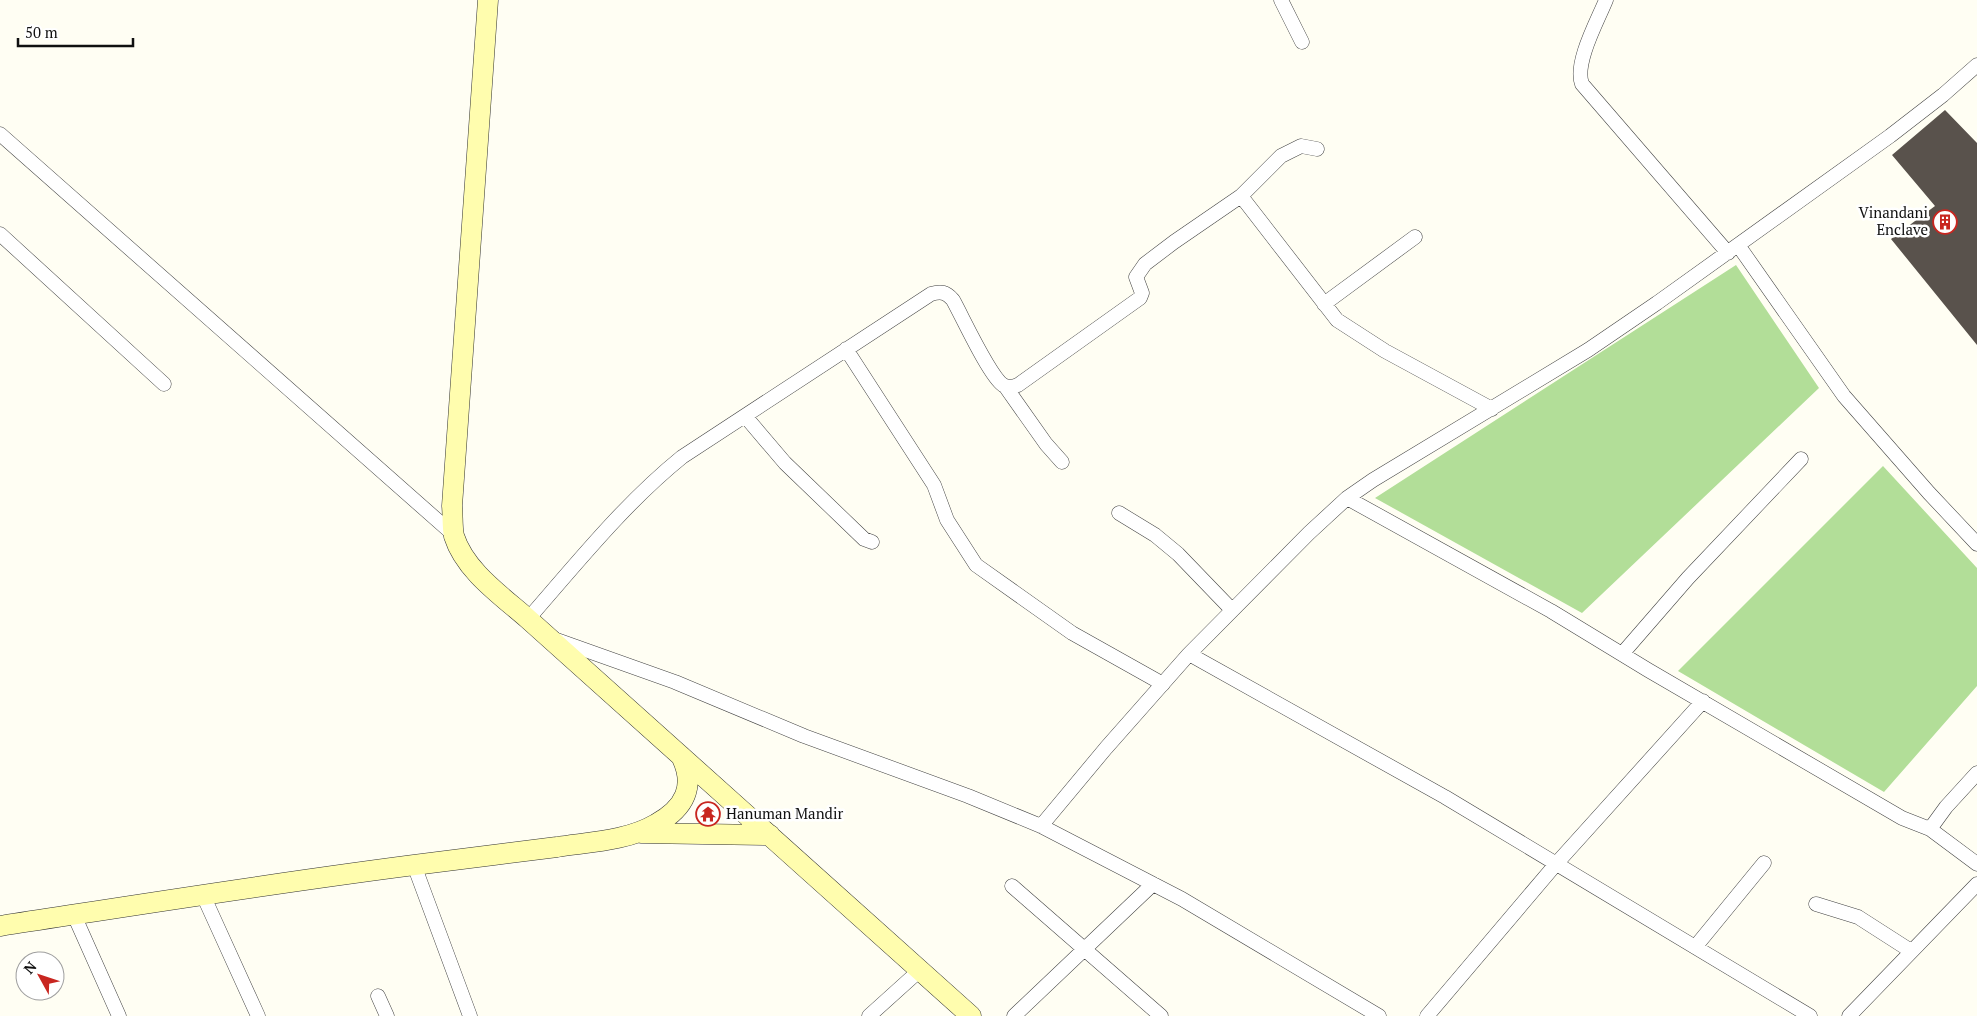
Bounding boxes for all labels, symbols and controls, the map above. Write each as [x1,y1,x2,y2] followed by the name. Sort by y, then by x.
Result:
[18,15,132,47] scale bar
[25,22,58,42] text: 50 m
[1859,202,1928,239] place label: Vinandani Enclave
[1932,209,1958,235] building icon: Vinandani Enclave
[695,801,721,827] temple icon: Hanuman Mandir
[726,803,843,823] place label: Hanuman Mandir
[15,951,65,1001] north arrow
[19,957,41,977] text: N

